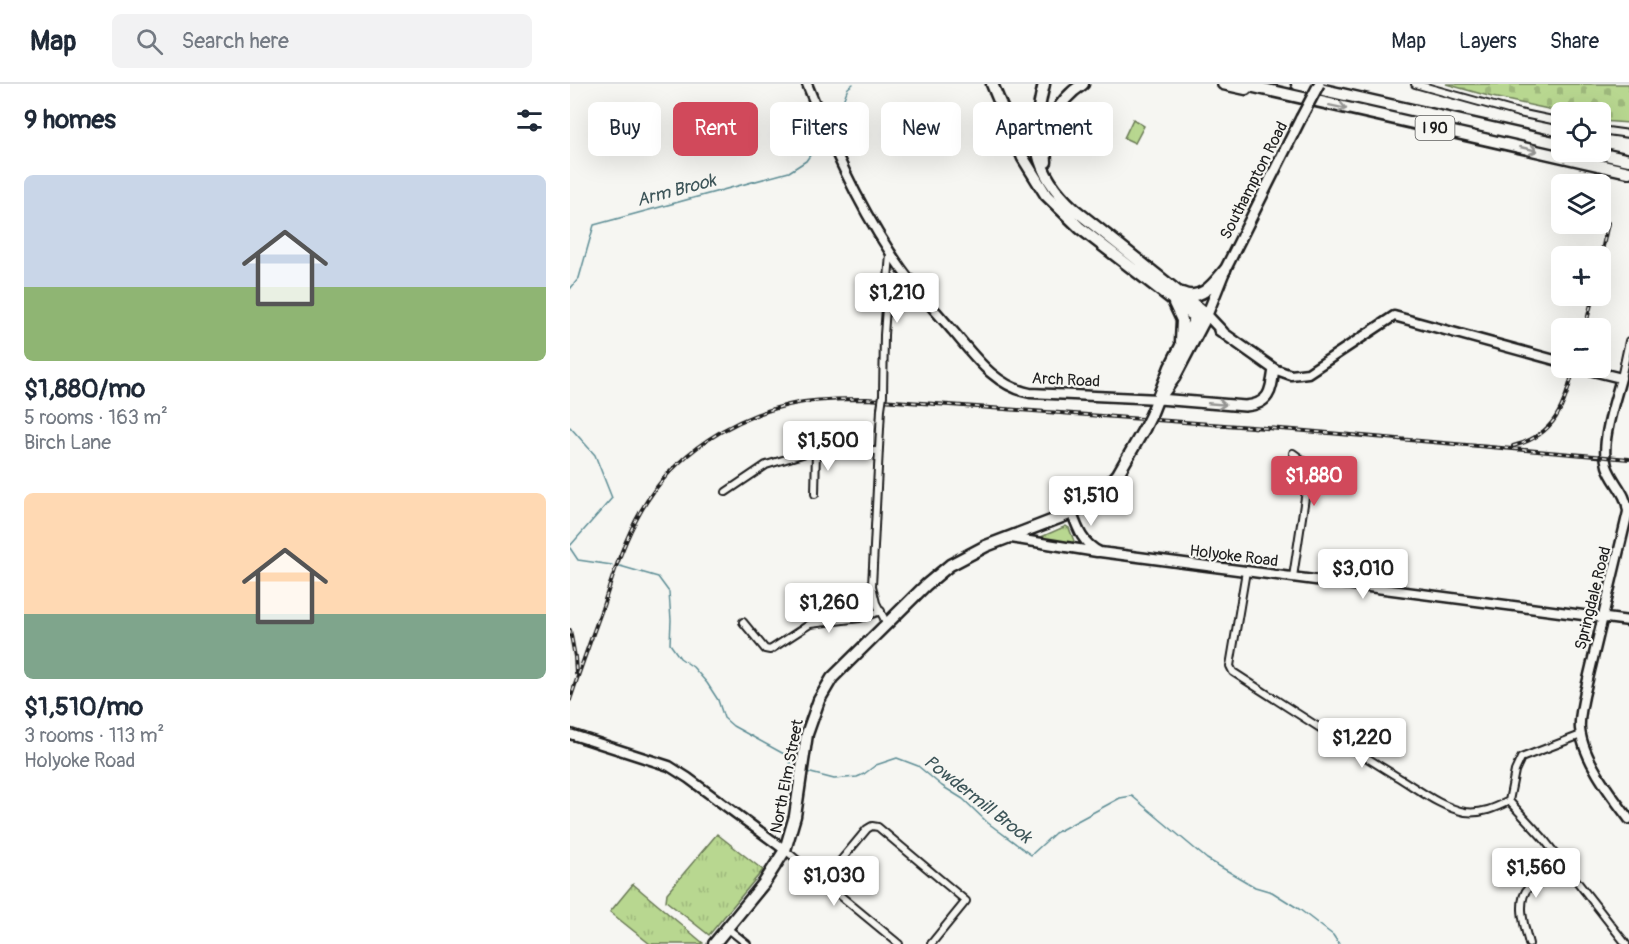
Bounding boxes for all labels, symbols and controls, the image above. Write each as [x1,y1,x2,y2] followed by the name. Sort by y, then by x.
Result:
[112,14,532,68] search box
[30,24,76,59] text: Map
[133,25,166,58] icon: search
[181,27,289,55] text: Search here
[1391,28,1426,55] text: Map
[1459,28,1517,55] text: Layers
[1550,28,1599,55] text: Share
[1329,101,1348,113] one-way arrow
[588,102,661,156] chip: Buy
[673,102,758,156] chip: Rent
[770,102,869,156] chip: Filters
[881,102,961,156] chip: New
[973,102,1113,156] chip: Apartment
[1551,102,1611,378] map controls
[1551,102,1611,162] button: locate
[24,104,116,136] text: 9 homes
[513,104,546,137] icon: filters
[1416,116,1454,140] road number: I 90
[1216,118,1292,243] street label: Southampton Road
[1519,144,1538,155] one-way arrow
[634,168,720,212] water label: Arm Brook
[1551,174,1611,234] button: layers
[231,214,339,322] icon: home
[1551,246,1611,306] button: +
[848,273,946,324] pin: $1,210
[869,280,925,305] text: $1,210
[1551,318,1611,378] button: −
[1031,368,1101,392] street label: Arch Road
[24,373,145,405] text: $1,880/mo
[1206,399,1226,410] one-way arrow
[24,405,168,430] text: 5 rooms · 163 m²
[779,421,877,472] pin: $1,500
[797,428,859,453] text: $1,500
[24,430,111,455] text: Birch Lane
[1265,456,1363,507] pin: $1,880
[1285,463,1343,488] text: $1,880
[1042,476,1140,527] pin: $1,510
[1063,483,1119,508] text: $1,510
[231,532,339,640] icon: home
[1188,541,1279,571] street label: Holyoke Road
[1570,544,1615,652] street label: Springdale Road
[1314,549,1412,600] pin: $3,010
[1332,556,1394,581] text: $3,010
[780,583,878,634] pin: $1,260
[799,590,859,615] text: $1,260
[24,691,143,723] text: $1,510/mo
[766,717,808,835] street label: North Elm Street
[1313,718,1411,769] pin: $1,220
[24,723,164,748] text: 3 rooms · 113 m²
[1332,725,1392,750] text: $1,220
[24,748,135,773] text: Holyoke Road
[919,750,1037,850] water label: Powdermill Brook
[1487,848,1585,899] pin: $1,560
[1506,855,1566,880] text: $1,560
[785,856,883,907] pin: $1,030
[803,863,865,888] text: $1,030

